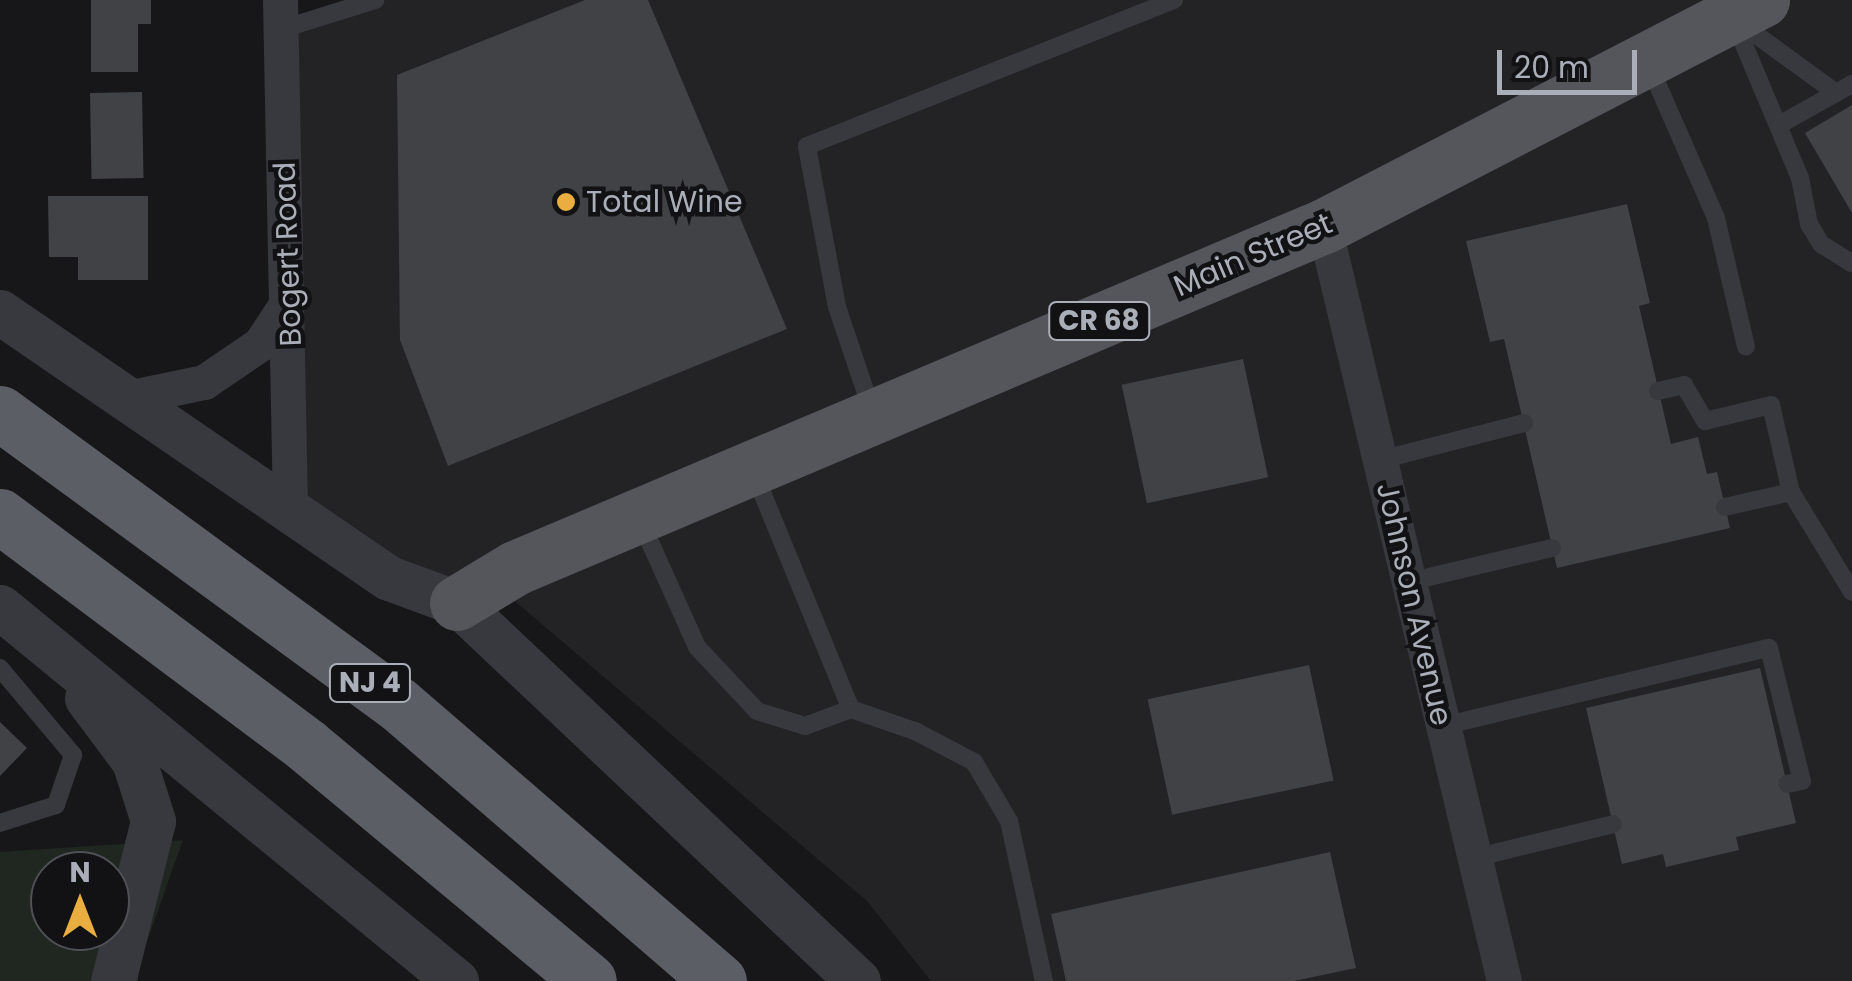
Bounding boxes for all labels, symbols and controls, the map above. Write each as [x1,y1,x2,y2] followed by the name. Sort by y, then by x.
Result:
[1502,30,1642,92] scale bar
[1514,46,1589,89] text: 20 m
[267,161,309,347] street label: Bogert Road
[586,184,742,220] place label: Total Wine
[555,191,577,213] marker: Total Wine
[1168,206,1338,304] street label: Main Street
[1046,298,1152,344] road number: CR 68
[1369,479,1459,729] street label: Johnson Avenue
[328,660,412,706] road number: NJ 4
[30,851,130,951] north arrow
[69,853,91,892] text: N

